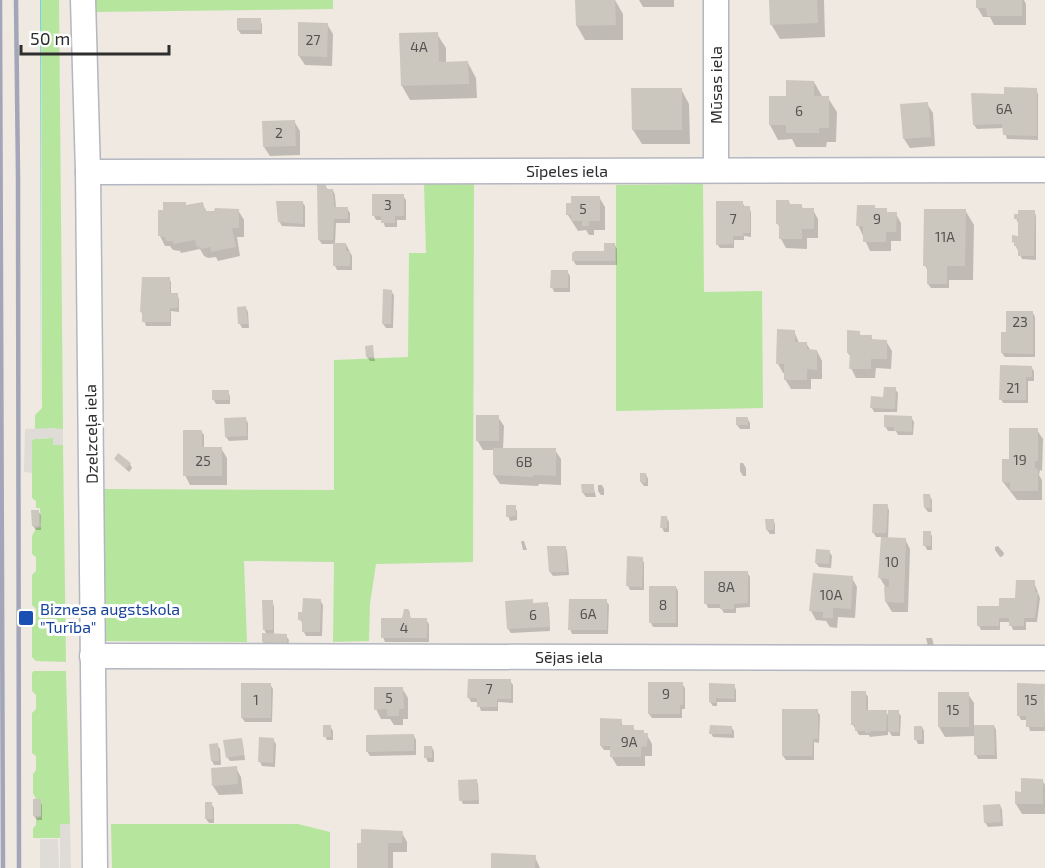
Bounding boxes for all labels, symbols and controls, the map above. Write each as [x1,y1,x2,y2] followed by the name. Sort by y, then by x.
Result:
[21,18,170,56] scale bar
[30,27,70,49] text: 50 m
[305,31,321,48] house number: 27
[410,38,428,55] house number: 4A
[706,46,725,124] street label: Mūsas iela
[996,100,1013,117] house number: 6A
[795,102,803,119] house number: 6
[275,124,283,141] house number: 2
[526,161,608,180] street label: Sīpeles iela
[384,196,392,213] house number: 3
[579,200,587,217] house number: 5
[729,210,737,227] house number: 7
[873,210,881,227] house number: 9
[935,228,955,245] house number: 11A
[1012,313,1028,330] house number: 23
[1006,379,1020,396] house number: 21
[80,384,103,484] street label: Dzelzceļa iela
[1013,451,1027,468] house number: 19
[195,452,211,469] house number: 25
[516,453,532,470] house number: 6B
[885,553,899,570] house number: 10
[717,578,735,595] house number: 8A
[820,586,843,603] house number: 10A
[659,596,667,613] house number: 8
[40,599,180,636] place label: Biznesa augstskola "Turība"
[580,605,597,622] house number: 6A
[529,606,537,623] house number: 6
[17,609,35,627] marker: Biznesa augstskola "Turība"
[400,619,408,636] house number: 4
[535,647,603,667] street label: Sējas iela
[485,680,493,697] house number: 7
[662,685,670,702] house number: 9
[385,689,393,706] house number: 5
[253,691,259,708] house number: 1
[1024,691,1038,708] house number: 15
[946,701,960,718] house number: 15
[621,733,638,750] house number: 9A

